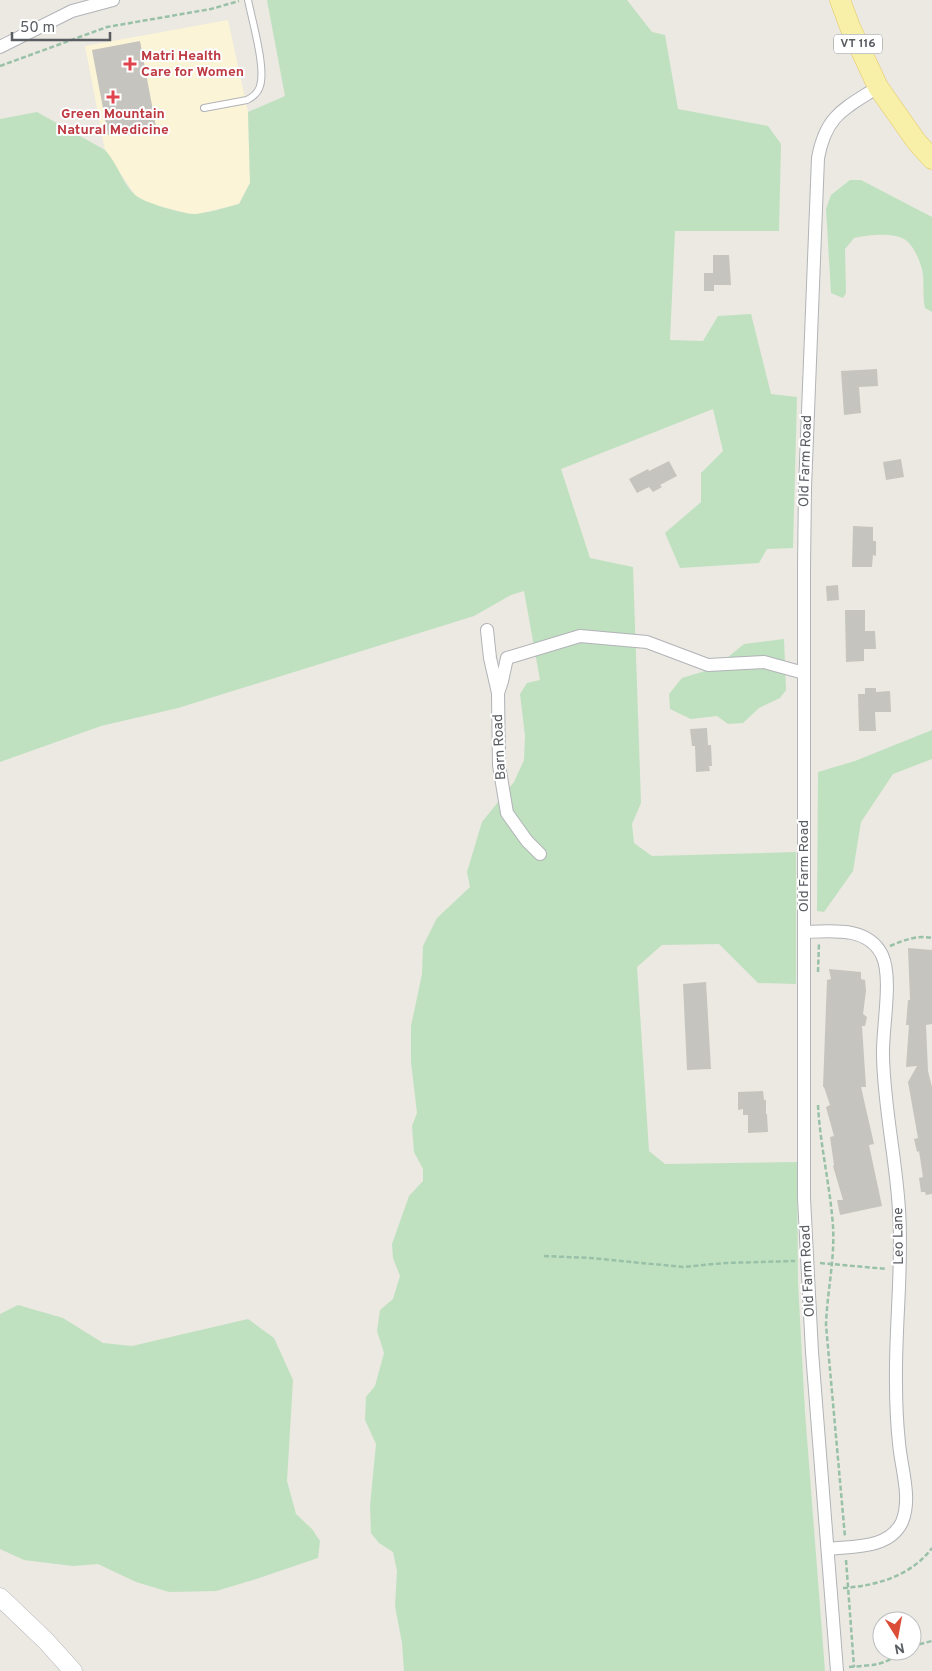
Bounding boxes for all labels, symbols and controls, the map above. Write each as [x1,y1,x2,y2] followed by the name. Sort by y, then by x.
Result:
[12,10,110,42] scale bar
[20,19,55,38] text: 50 m
[834,34,882,54] road number: VT 116
[141,48,244,81] place label: Matri Health Care for Women
[123,57,137,71] marker: Matri Health Care for Women
[106,90,120,104] marker: Green Mountain Natural Medicine
[57,106,169,139] place label: Green Mountain Natural Medicine
[796,415,816,507] street label: Old Farm Road
[490,714,510,780] street label: Barn Road
[796,820,813,912] street label: Old Farm Road
[890,1207,908,1265] street label: Leo Lane
[797,1224,819,1318] street label: Old Farm Road
[872,1611,922,1661] north arrow
[893,1638,906,1657] text: N

